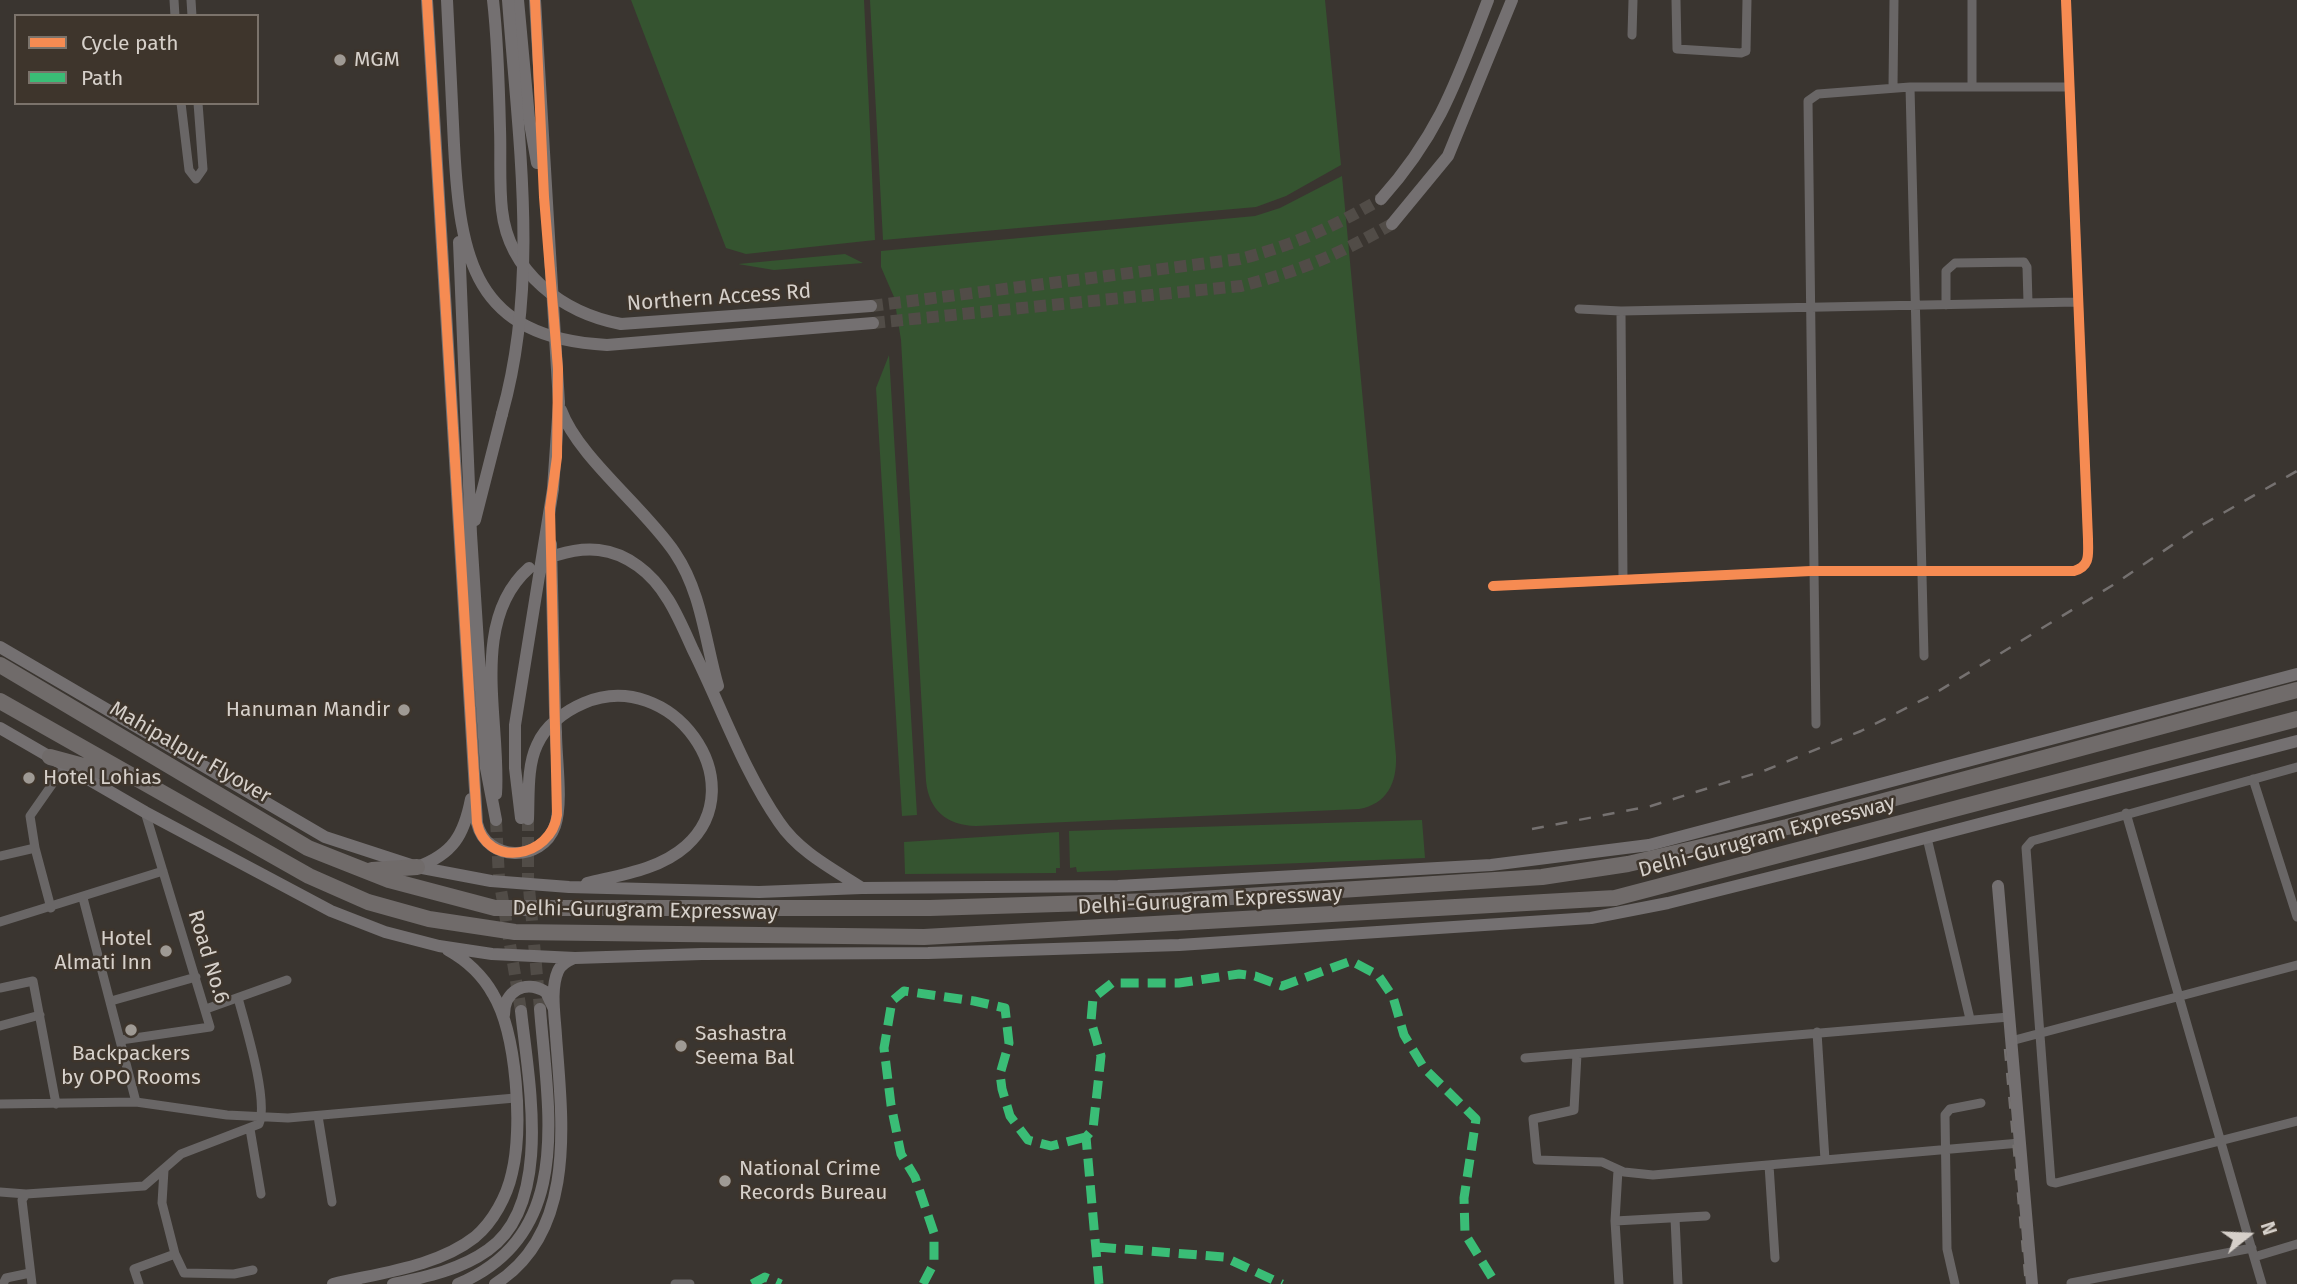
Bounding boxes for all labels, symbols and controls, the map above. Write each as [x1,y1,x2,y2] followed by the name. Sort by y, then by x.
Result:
[14,14,259,105] legend
[81,30,179,56] text: Cycle path
[354,47,400,73] place label: MGM
[332,52,348,68] marker: MGM
[81,65,123,91] text: Path
[626,279,812,317] street label: Northern Access Rd
[105,697,275,809] street label: Mahipalpur Flyover
[226,697,390,723] place label: Hanuman Mandir
[396,702,412,718] marker: Hanuman Mandir
[43,765,161,791] place label: Hotel Lohias
[21,770,37,786] marker: Hotel Lohias
[1636,791,1898,883] street label: Delhi-Gurugram Expressway
[1077,881,1343,921] street label: Delhi-Gurugram Expressway
[512,896,778,926] street label: Delhi-Gurugram Expressway
[182,907,234,1007] street label: Road No.6
[55,926,152,976] place label: Hotel Almati Inn
[158,943,174,959] marker: Hotel Almati Inn
[695,1021,794,1071] place label: Sashastra Seema Bal
[123,1022,139,1038] marker: Backpackers by OPO Rooms
[673,1038,689,1054] marker: Sashastra Seema Bal
[61,1041,201,1091] place label: Backpackers by OPO Rooms
[739,1156,887,1206] place label: National Crime Records Bureau
[717,1173,733,1189] marker: National Crime Records Bureau
[2213,1200,2283,1270] north arrow
[2256,1219,2281,1238] text: N

